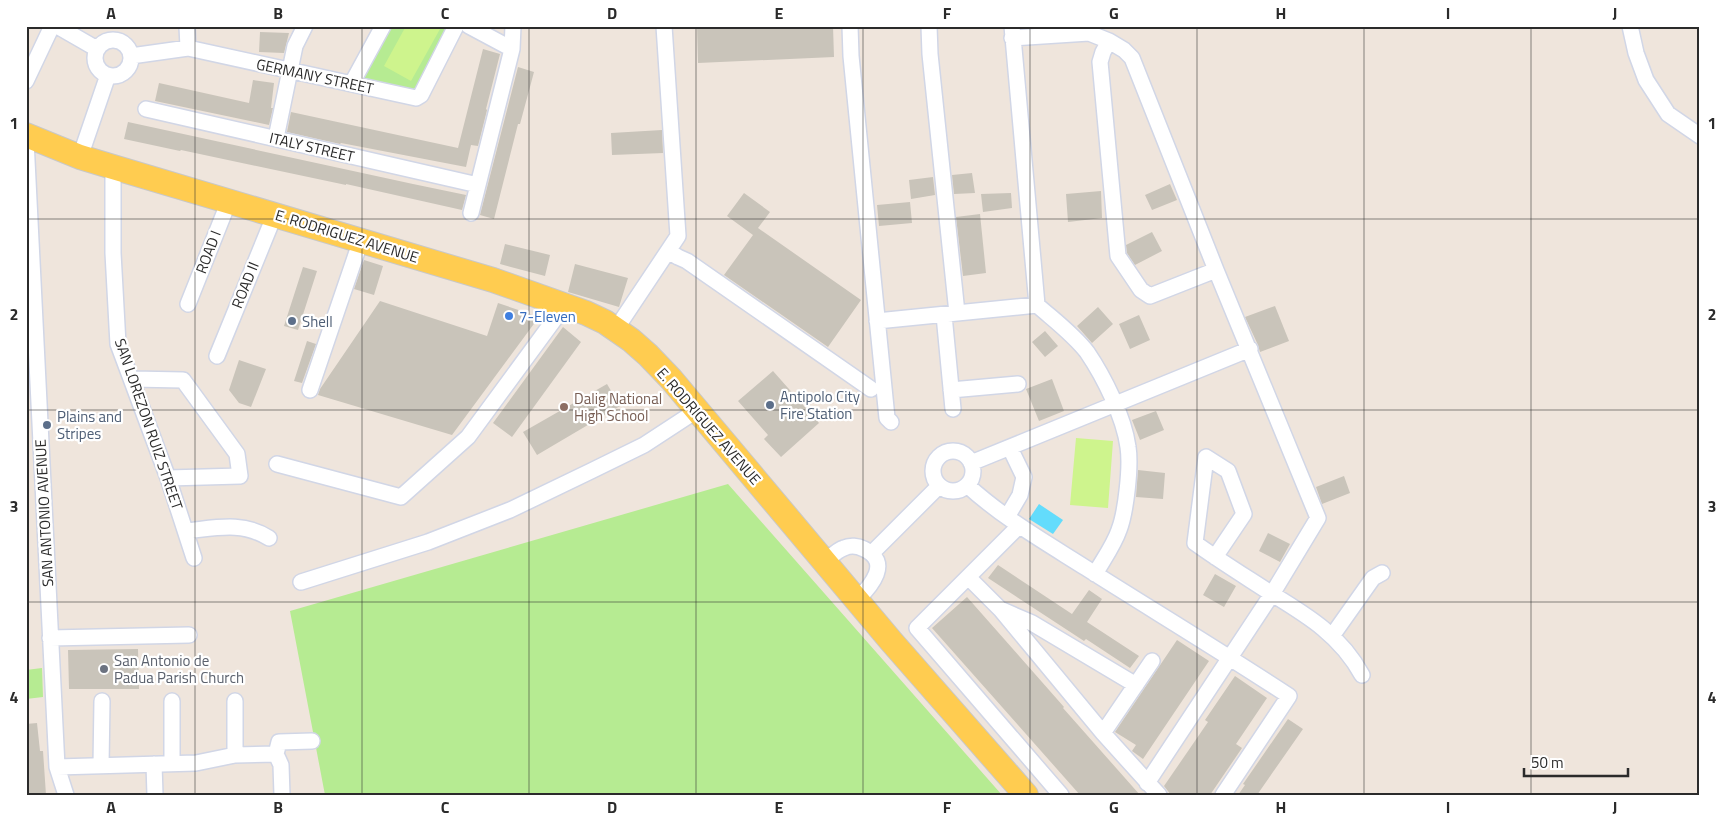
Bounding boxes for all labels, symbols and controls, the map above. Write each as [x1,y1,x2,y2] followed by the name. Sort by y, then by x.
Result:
[106,1,116,25] text: A
[273,1,283,25] text: B
[441,1,450,25] text: C
[607,1,617,25] text: D
[775,1,784,25] text: E
[943,1,952,25] text: F
[1109,1,1119,25] text: G
[1276,1,1286,25] text: H
[1446,1,1450,25] text: I
[1613,1,1617,25] text: J
[254,52,376,100] street label: GERMANY STREET
[10,111,18,135] text: 1
[1708,111,1716,135] text: 1
[267,126,357,168] street label: ITALY STREET
[273,203,421,269] street label: E. RODRIGUEZ AVENUE
[189,227,227,277] street label: ROAD I
[225,258,265,312] street label: ROAD II
[10,302,18,326] text: 2
[1708,302,1716,326] text: 2
[519,305,576,328] place label: 7-Eleven
[302,310,333,333] place label: Shell
[503,310,515,322] marker: 7-Eleven
[286,315,298,327] marker: Shell
[109,335,189,513] street label: SAN LOREZON RUIZ STREET
[652,362,766,490] street label: E. RODRIGUEZ AVENUE
[780,385,860,425] place label: Antipolo City Fire Station
[574,387,662,427] place label: Dalig National High School
[764,399,776,411] marker: Antipolo City Fire Station
[558,401,570,413] marker: Dalig National High School
[57,405,122,445] place label: Plains and Stripes
[41,419,53,431] marker: Plains and Stripes
[29,439,59,587] street label: SAN ANTONIO AVENUE
[10,494,18,518] text: 3
[1708,494,1716,518] text: 3
[114,649,244,689] place label: San Antonio de Padua Parish Church
[98,663,110,675] marker: San Antonio de Padua Parish Church
[10,685,19,709] text: 4
[1708,685,1717,709] text: 4
[1524,746,1627,778] scale bar
[1531,751,1564,774] text: 50 m
[106,795,116,819] text: A
[273,795,283,819] text: B
[441,795,450,819] text: C
[607,795,617,819] text: D
[775,795,784,819] text: E
[943,795,952,819] text: F
[1109,795,1119,819] text: G
[1276,795,1286,819] text: H
[1446,795,1450,819] text: I
[1613,795,1617,819] text: J

